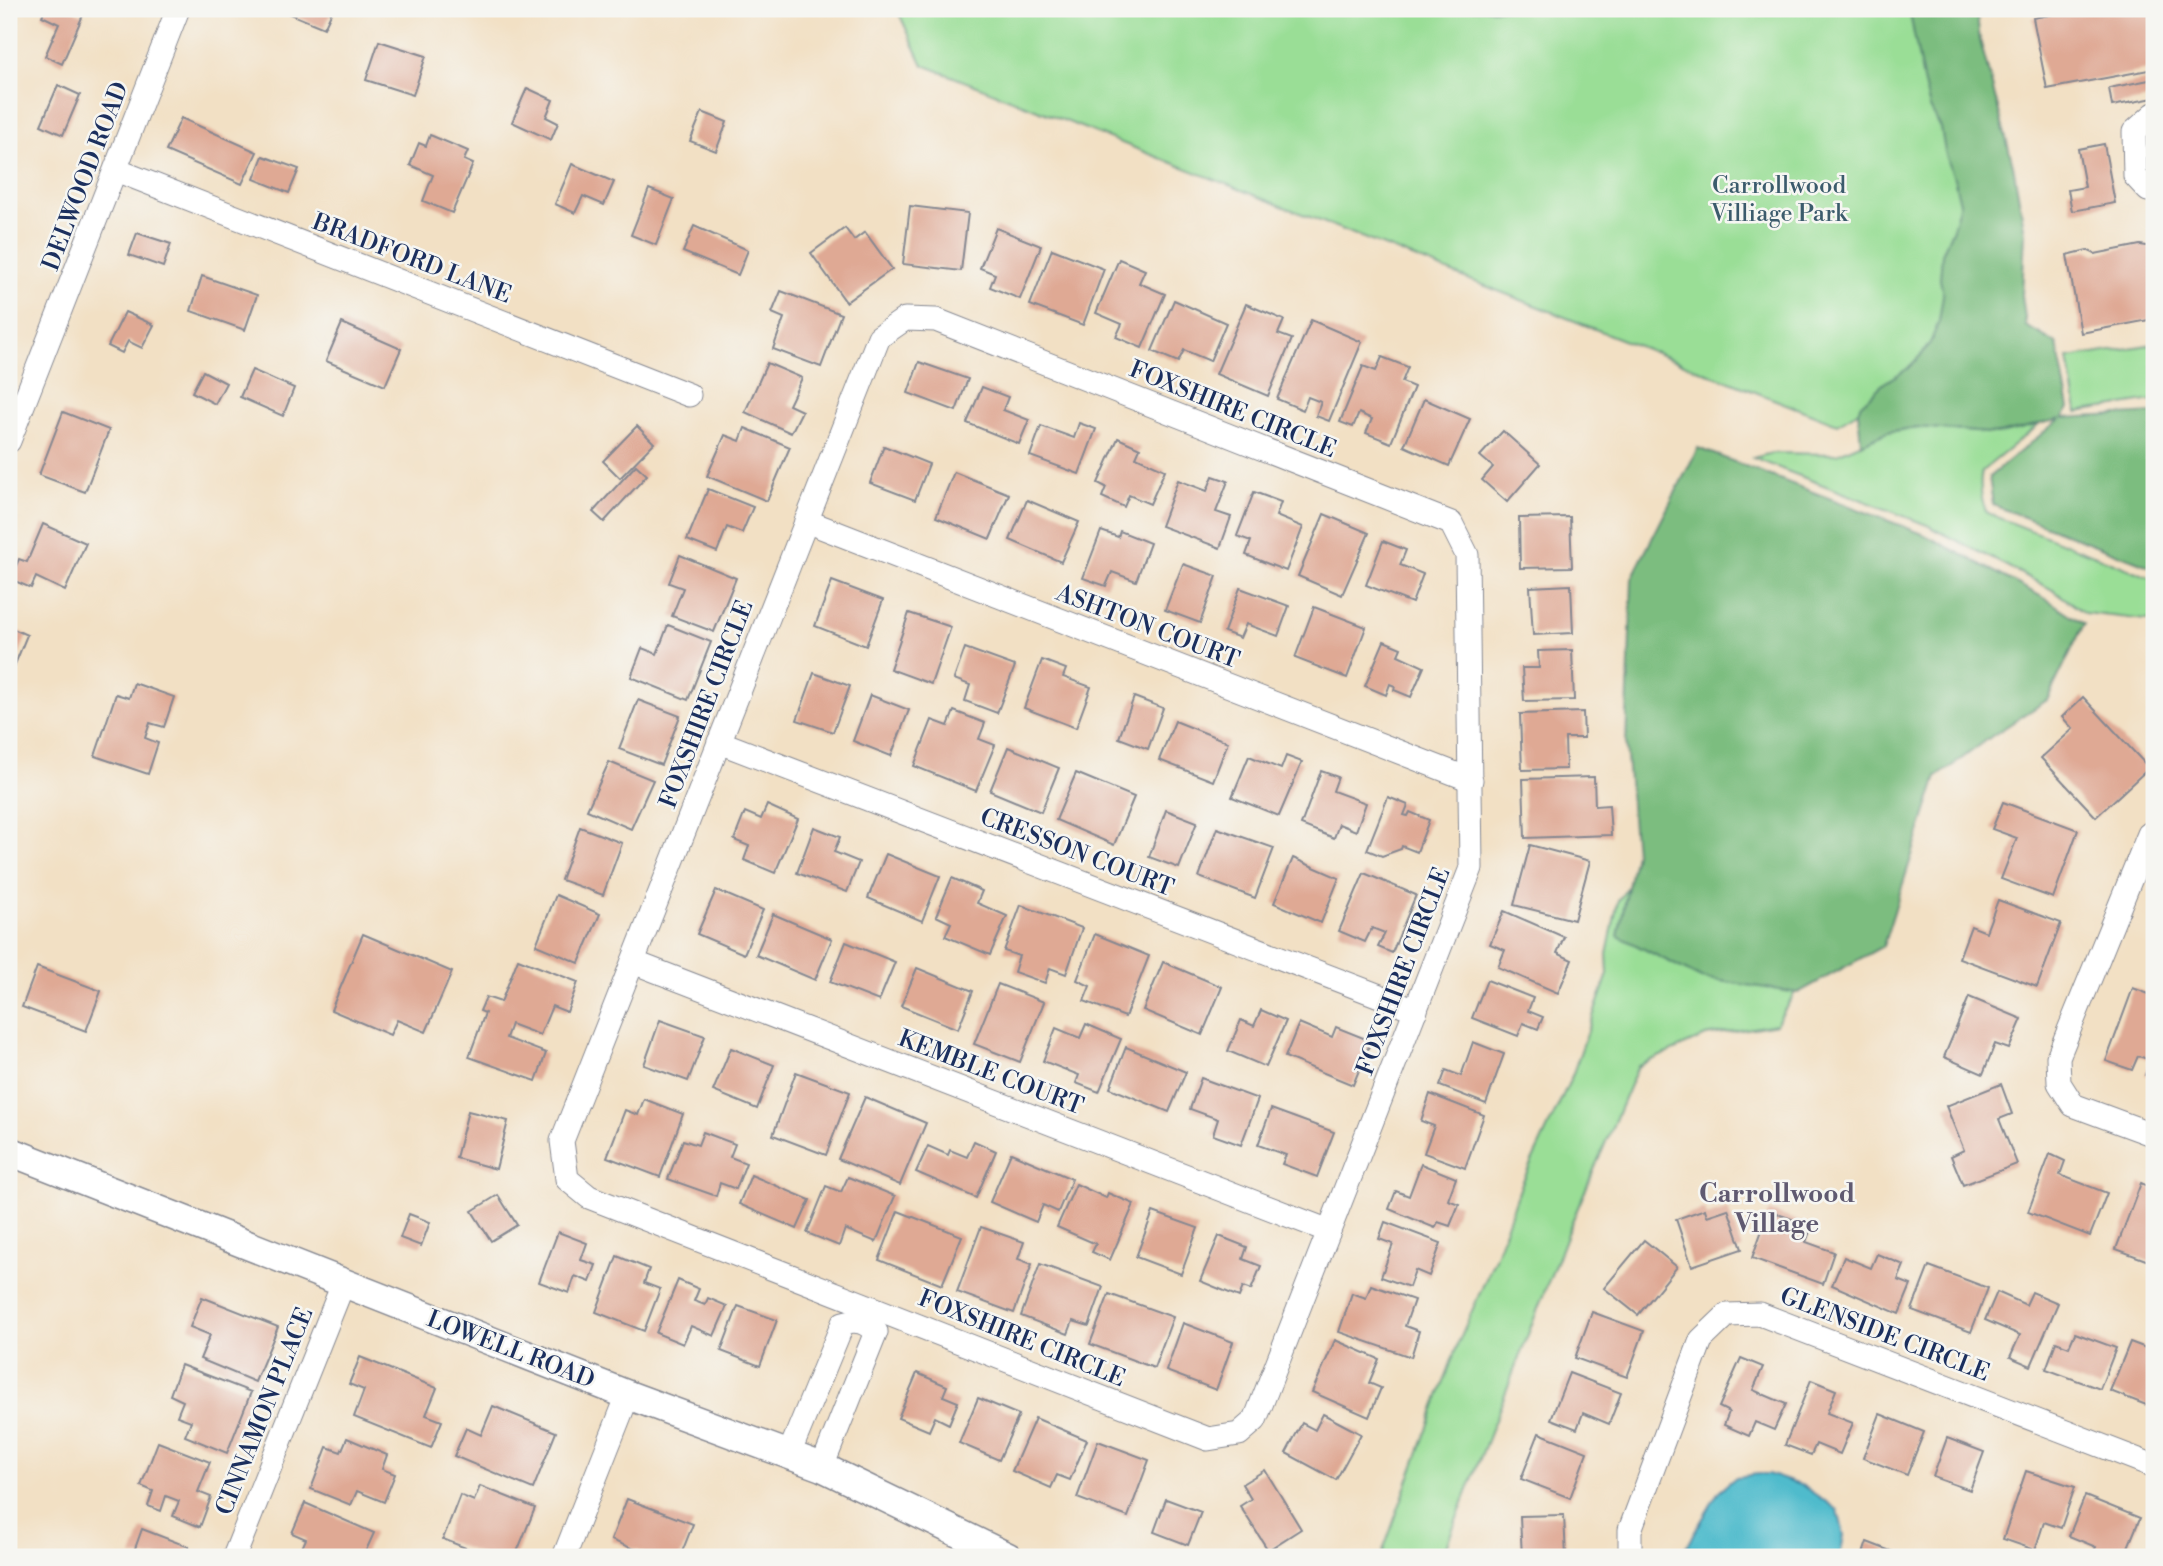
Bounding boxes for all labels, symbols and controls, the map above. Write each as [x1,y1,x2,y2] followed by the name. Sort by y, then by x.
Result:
[36,78,136,275] street label: DELWOOD ROAD
[1709,171,1849,229] park label: Carrollwood Villiage Park
[307,207,515,311] street label: BRADFORD LANE
[1125,355,1340,465] street label: FOXSHIRE CIRCLE
[1051,578,1244,676] street label: ASHTON COURT
[653,596,760,813] street label: FOXSHIRE CIRCLE
[976,802,1178,904] street label: CRESSON COURT
[1350,863,1457,1080] street label: FOXSHIRE CIRCLE
[894,1024,1088,1122] street label: KEMBLE COURT
[1699,1178,1855,1240] district label: Carrollwood Village
[1776,1281,1994,1389] street label: GLENSIDE CIRCLE
[914,1284,1129,1394] street label: FOXSHIRE CIRCLE
[210,1303,320,1520] street label: CINNAMON PLACE
[422,1304,599,1396] street label: LOWELL ROAD

